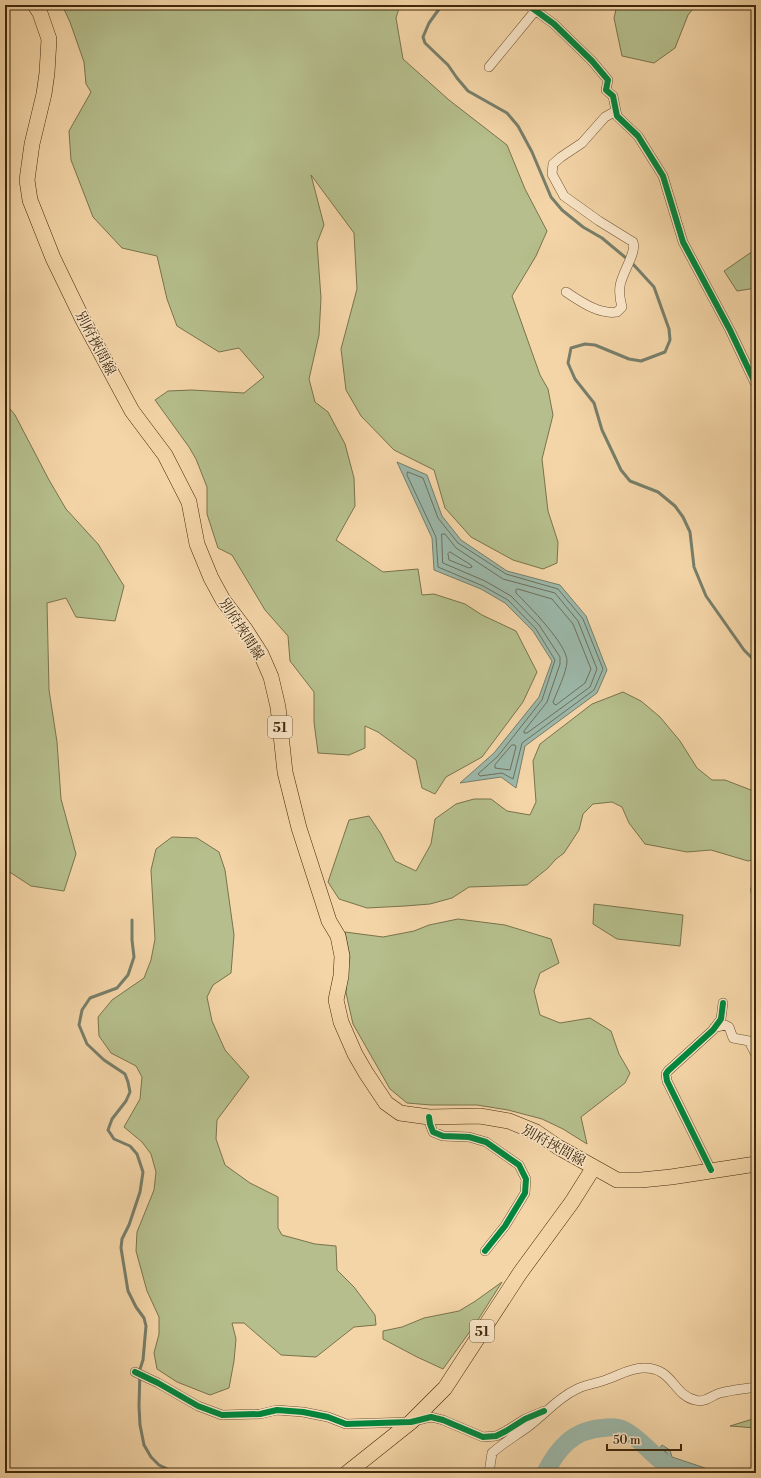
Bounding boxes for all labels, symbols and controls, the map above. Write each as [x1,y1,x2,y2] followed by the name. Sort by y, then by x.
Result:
[71,308,119,379] street label: 別府挾間線
[215,595,268,664] street label: 別府挾間線
[268,716,292,738] road number: 51
[519,1121,588,1171] street label: 別府挾間線
[470,1320,494,1342] road number: 51
[607,1426,681,1452] scale bar
[613,1433,641,1448] text: 50 m

